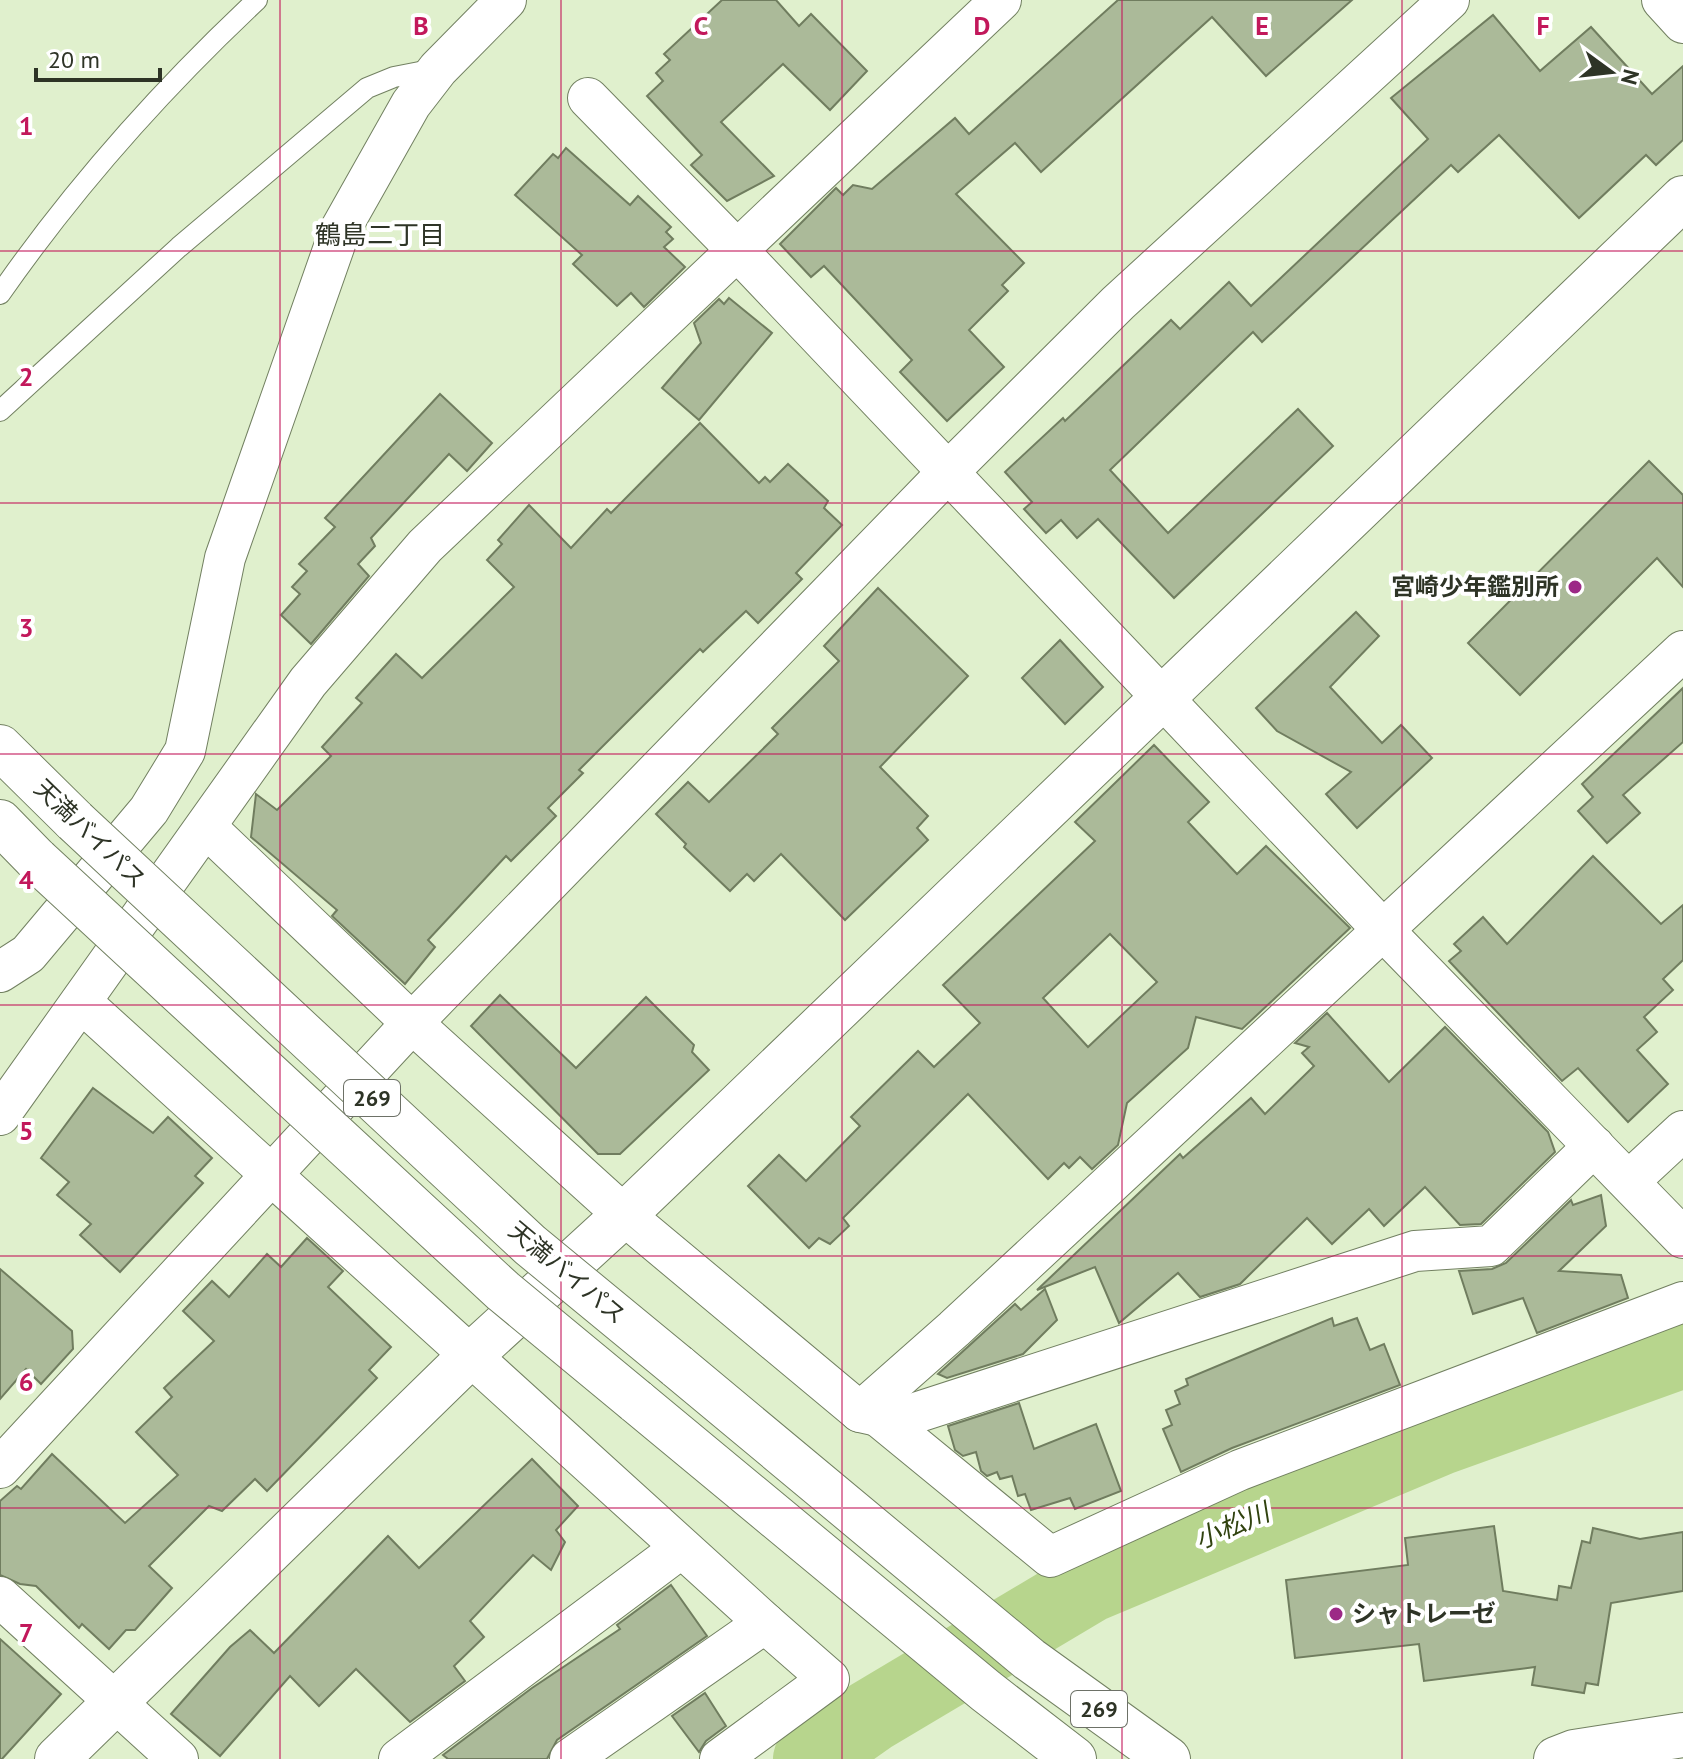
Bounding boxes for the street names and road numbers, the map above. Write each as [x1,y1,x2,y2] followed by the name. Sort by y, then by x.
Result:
[28,773,153,895] street label: 天満バイパス
[344,1080,400,1116] road number: 269
[502,1215,632,1331] street label: 天満バイパス
[1071,1691,1127,1727] road number: 269

